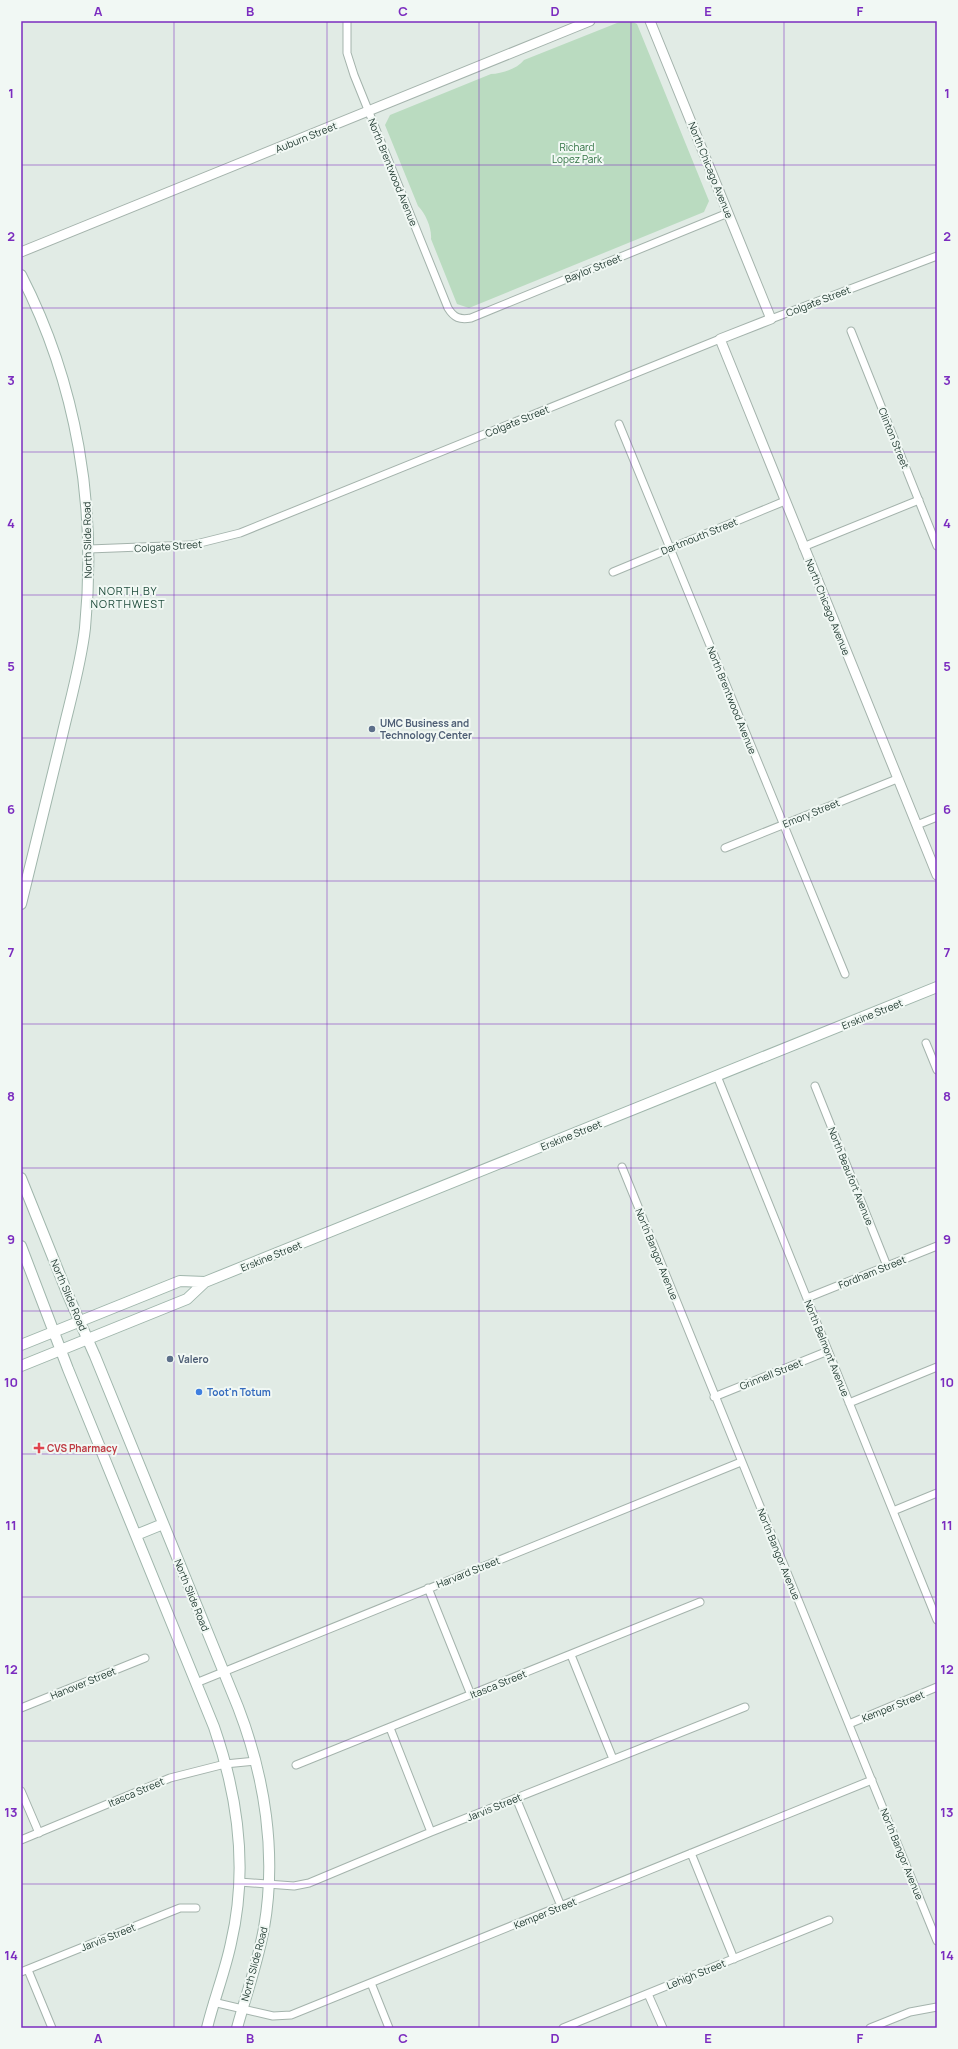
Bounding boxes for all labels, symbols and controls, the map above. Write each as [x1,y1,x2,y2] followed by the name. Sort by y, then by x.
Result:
[94,2,103,20] text: A
[246,2,254,20] text: B
[398,2,408,20] text: C
[550,2,560,20] text: D
[704,2,712,20] text: E
[857,2,864,20] text: F
[8,84,14,102] text: 1
[944,84,950,102] text: 1
[365,116,421,228] street label: North Brentwood Avenue
[273,118,339,156] street label: Auburn Street
[685,120,737,220] street label: North Chicago Avenue
[552,140,603,166] park label: Richard Lopez Park
[7,227,15,245] text: 2
[943,227,951,245] text: 2
[563,250,623,286] street label: Baylor Street
[784,282,852,320] street label: Colgate Street
[7,371,15,389] text: 3
[943,371,951,389] text: 3
[483,402,551,440] street label: Colgate Street
[875,405,913,471] street label: Clinton Street
[79,502,95,578] street label: North Slide Road
[7,514,15,532] text: 4
[659,514,739,558] street label: Dartmouth Street
[943,514,951,532] text: 4
[134,537,202,555] street label: Colgate Street
[802,557,854,657] street label: North Chicago Avenue
[90,583,166,611] district label: NORTH BY NORTHWEST
[704,644,760,756] street label: North Brentwood Avenue
[7,657,15,675] text: 5
[943,657,951,675] text: 5
[380,716,472,742] place label: UMC Business and Technology Center
[367,724,377,734] marker: UMC Business and Technology Center
[780,795,842,831] street label: Emory Street
[7,800,15,818] text: 6
[943,800,951,818] text: 6
[8,943,15,961] text: 7
[944,943,951,961] text: 7
[839,995,905,1033] street label: Erskine Street
[7,1087,15,1105] text: 8
[943,1087,951,1105] text: 8
[538,1116,604,1154] street label: Erskine Street
[825,1125,877,1227] street label: North Beaufort Avenue
[632,1206,682,1302] street label: North Bangor Avenue
[7,1230,15,1248] text: 9
[943,1230,951,1248] text: 9
[238,1237,304,1275] street label: Erskine Street
[836,1252,908,1292] street label: Fordham Street
[48,1257,90,1333] street label: North Slide Road
[801,1298,853,1399] street label: North Belmont Avenue
[178,1352,209,1366] place label: Valero
[165,1354,175,1364] marker: Valero
[737,1355,805,1393] street label: Grinnell Street
[4,1373,18,1391] text: 10
[940,1373,954,1391] text: 10
[207,1385,271,1399] place label: Toot'n Totum
[194,1387,204,1397] marker: Toot'n Totum
[47,1441,118,1455] place label: CVS Pharmacy
[34,1443,44,1453] marker: CVS Pharmacy
[754,1506,804,1602] street label: North Bangor Avenue
[5,1516,17,1534] text: 11
[941,1516,953,1534] text: 11
[434,1553,502,1591] street label: Harvard Street
[171,1557,213,1633] street label: North Slide Road
[4,1660,18,1678] text: 12
[940,1660,954,1678] text: 12
[48,1663,118,1703] street label: Hanover Street
[468,1666,528,1702] street label: Itasca Street
[860,1687,926,1725] street label: Kemper Street
[106,1774,166,1810] street label: Itasca Street
[465,1790,523,1824] street label: Jarvis Street
[4,1803,18,1821] text: 13
[940,1803,954,1821] text: 13
[877,1806,927,1902] street label: North Bangor Avenue
[512,1894,578,1932] street label: Kemper Street
[79,1920,137,1954] street label: Jarvis Street
[237,1925,271,2003] street label: North Slide Road
[4,1946,18,1964] text: 14
[940,1946,954,1964] text: 14
[664,1956,728,1992] street label: Lehigh Street
[94,2029,103,2047] text: A
[246,2029,254,2047] text: B
[398,2029,408,2047] text: C
[550,2029,560,2047] text: D
[704,2029,712,2047] text: E
[857,2029,864,2047] text: F

